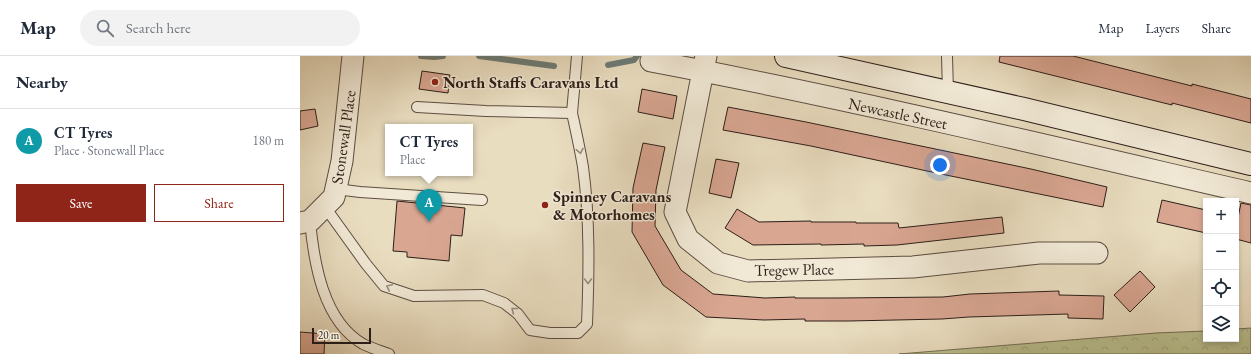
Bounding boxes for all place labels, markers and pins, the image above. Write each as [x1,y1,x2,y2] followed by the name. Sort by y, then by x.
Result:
[443,72,619,93] place label: North Staffs Caravans Ltd
[430,77,440,87] marker: North Staffs Caravans Ltd
[553,186,672,225] place label: Spinney Caravans & Motorhomes
[416,189,442,222] pin: A
[540,200,550,210] marker: Spinney Caravans & Motorhomes

